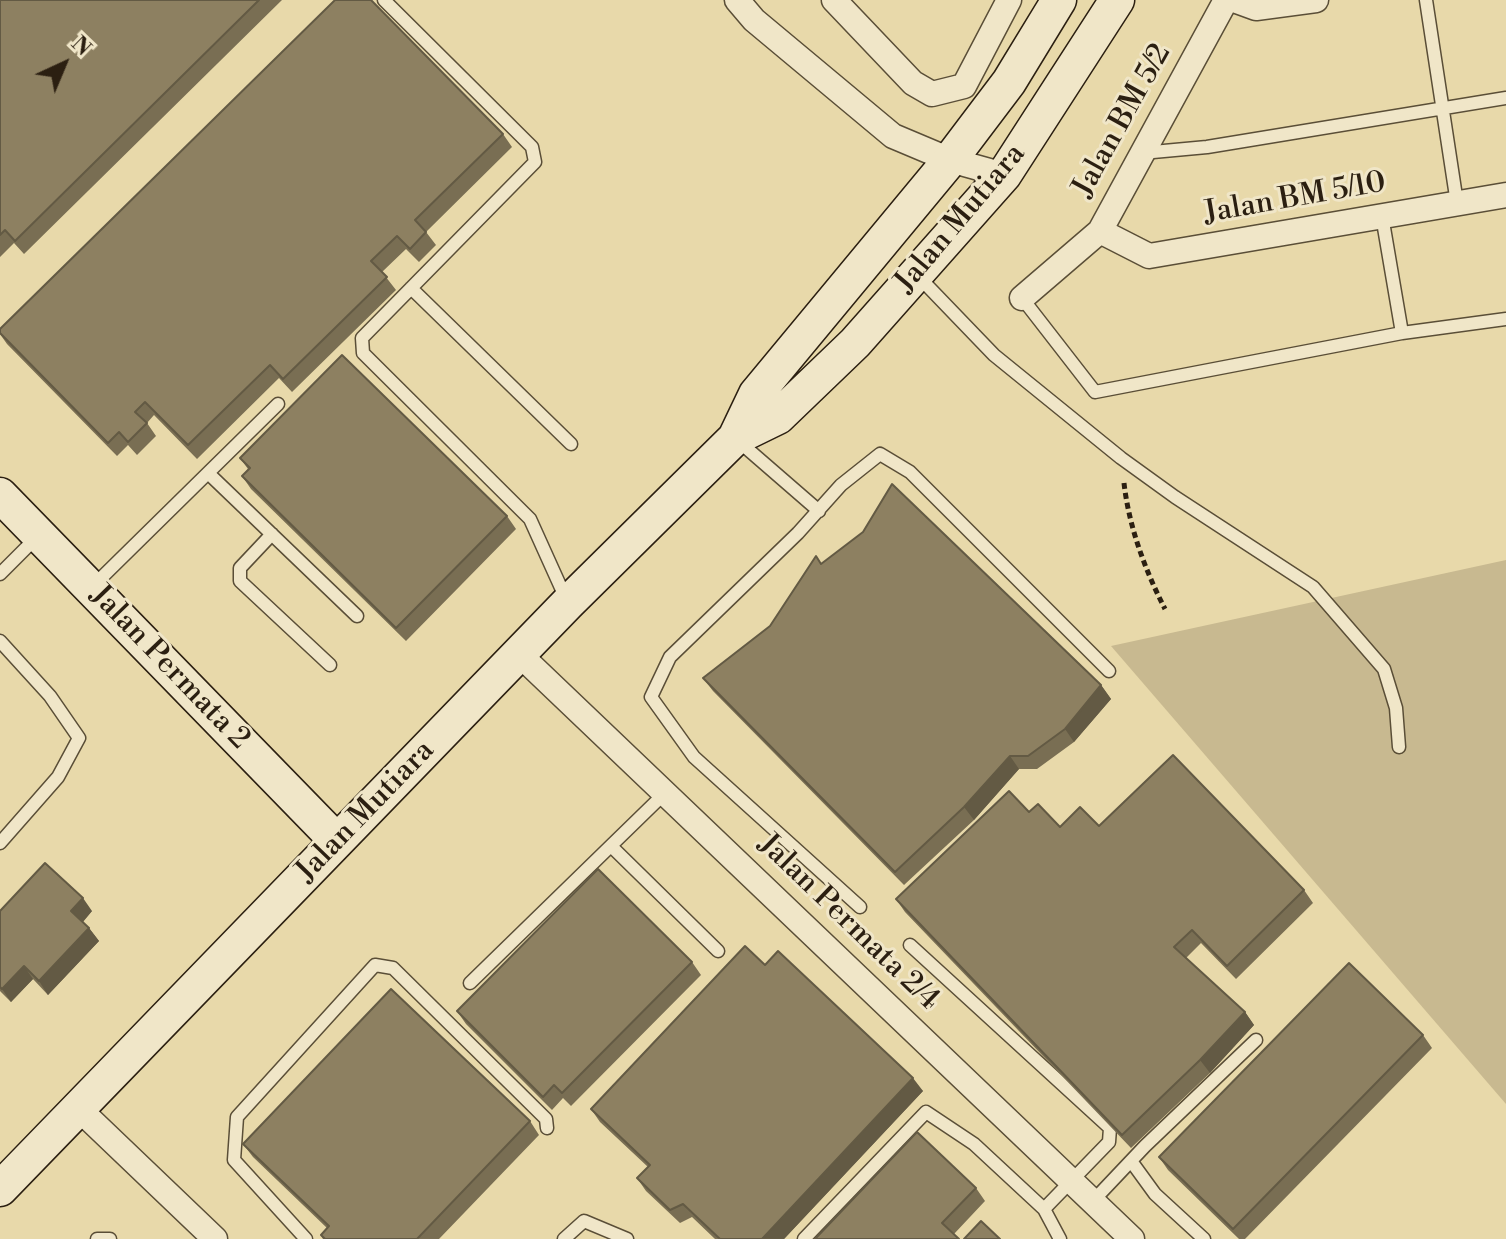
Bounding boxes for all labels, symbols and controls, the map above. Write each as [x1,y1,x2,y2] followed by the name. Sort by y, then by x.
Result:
[24,24,104,104] north arrow
[65,31,97,62] text: N
[1066,38,1180,204] street label: Jalan BM 5/2
[888,137,1034,301] street label: Jalan Mutiara
[1201,165,1389,233] street label: Jalan BM 5/10
[82,578,256,758] street label: Jalan Permata 2
[289,734,443,890] street label: Jalan Mutiara
[750,827,946,1019] street label: Jalan Permata 2/4

